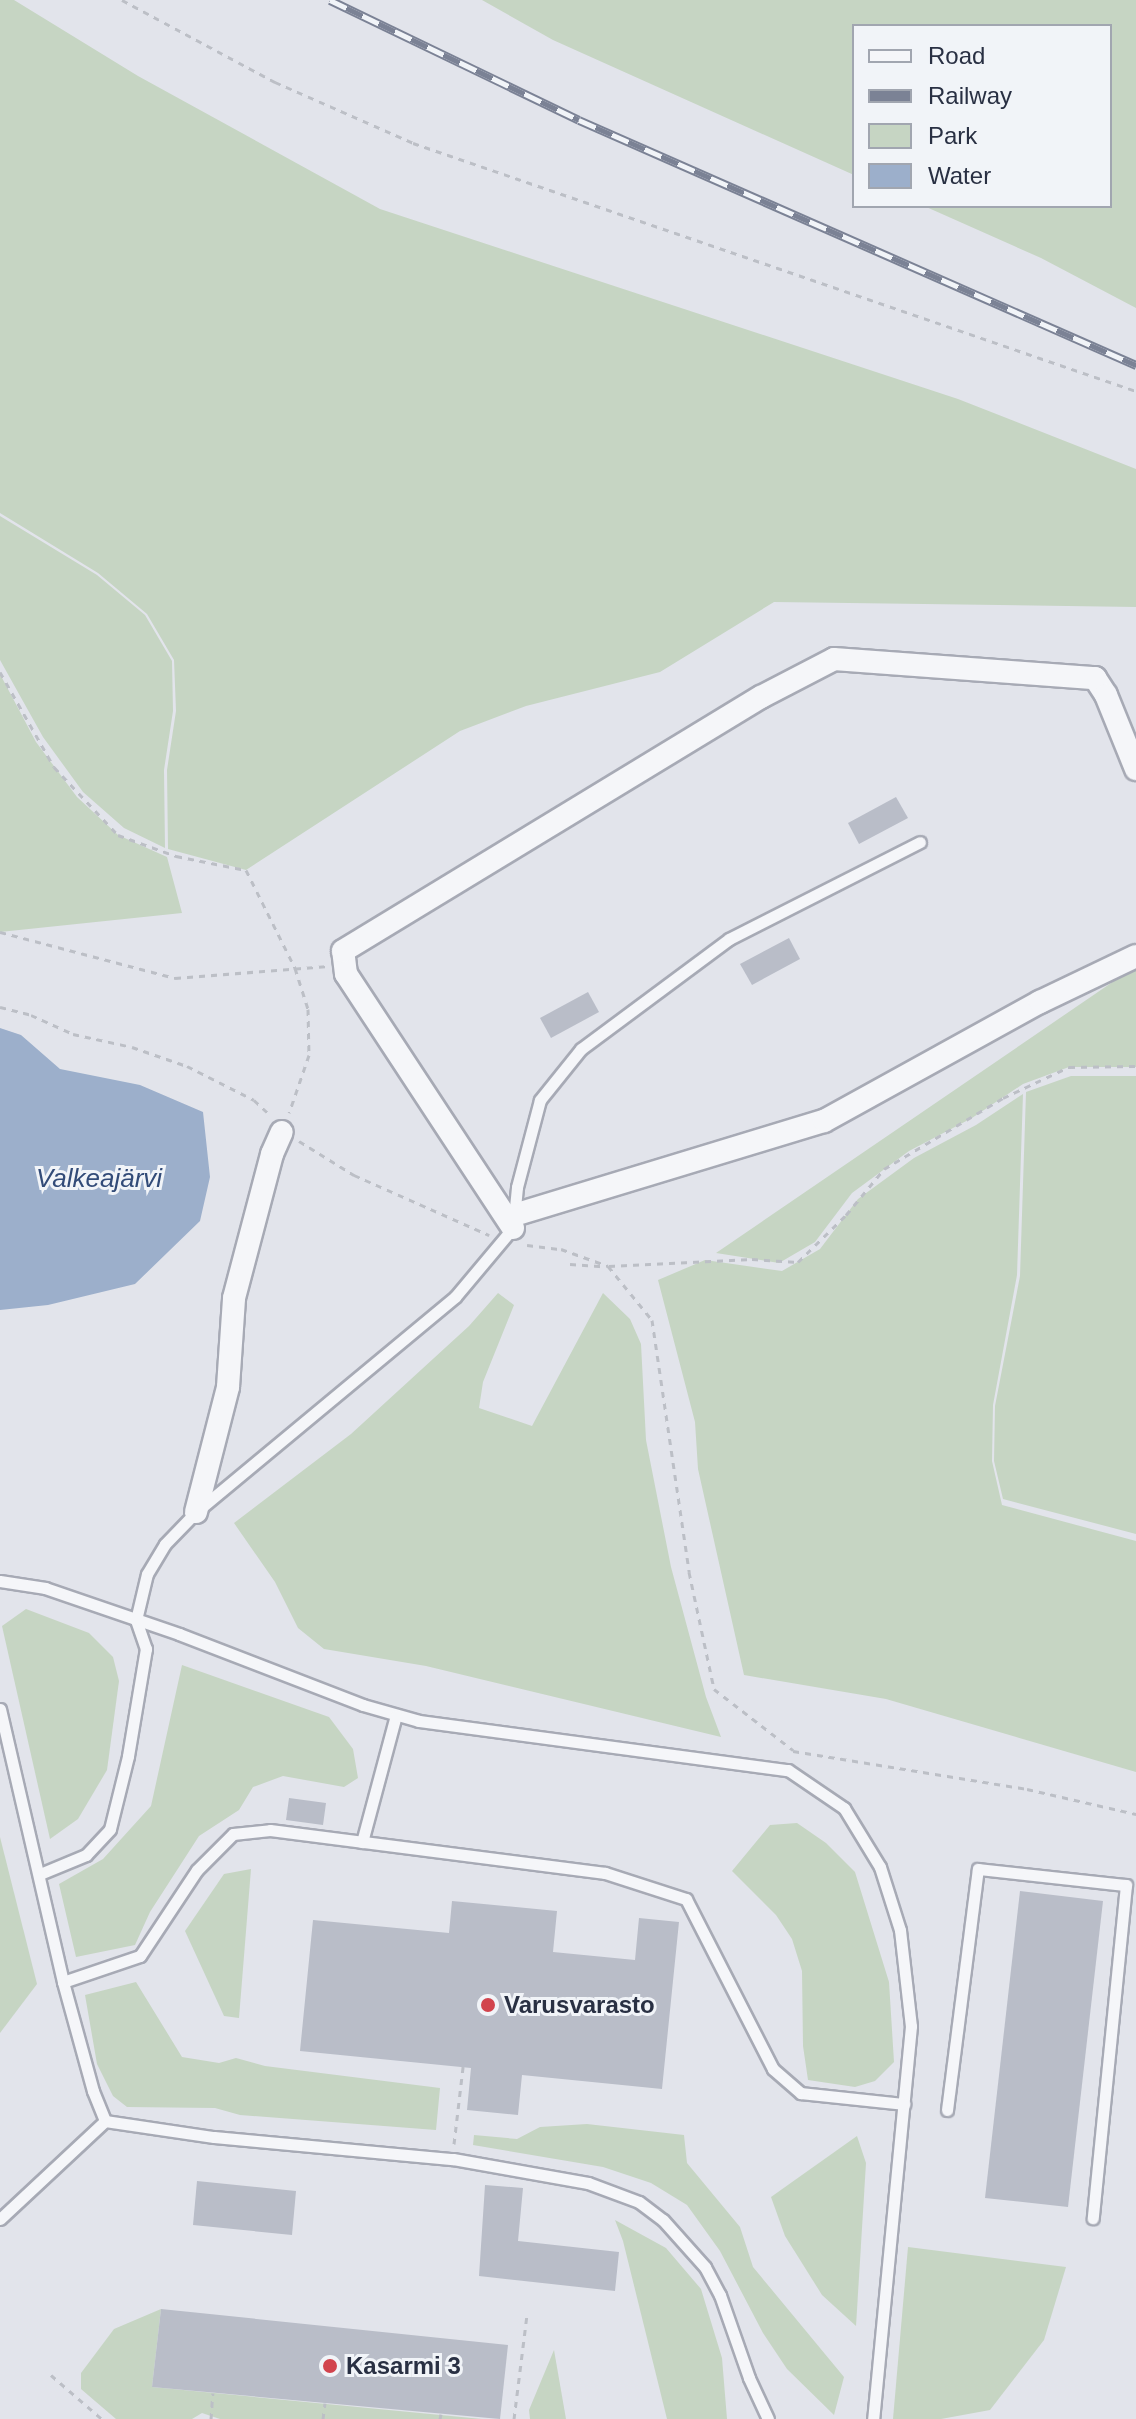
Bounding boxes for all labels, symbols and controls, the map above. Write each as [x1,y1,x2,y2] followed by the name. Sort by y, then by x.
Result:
[852,24,1112,208] legend
[928,42,985,69] text: Road
[928,82,1012,109] text: Railway
[928,122,977,149] text: Park
[928,162,991,189] text: Water
[36,1163,162,1195] water label: Valkeajärvi
[504,1991,655,2019] place label: Varusvarasto
[479,1996,497,2014] marker: Varusvarasto
[346,2352,461,2380] place label: Kasarmi 3
[321,2357,339,2375] marker: Kasarmi 3

